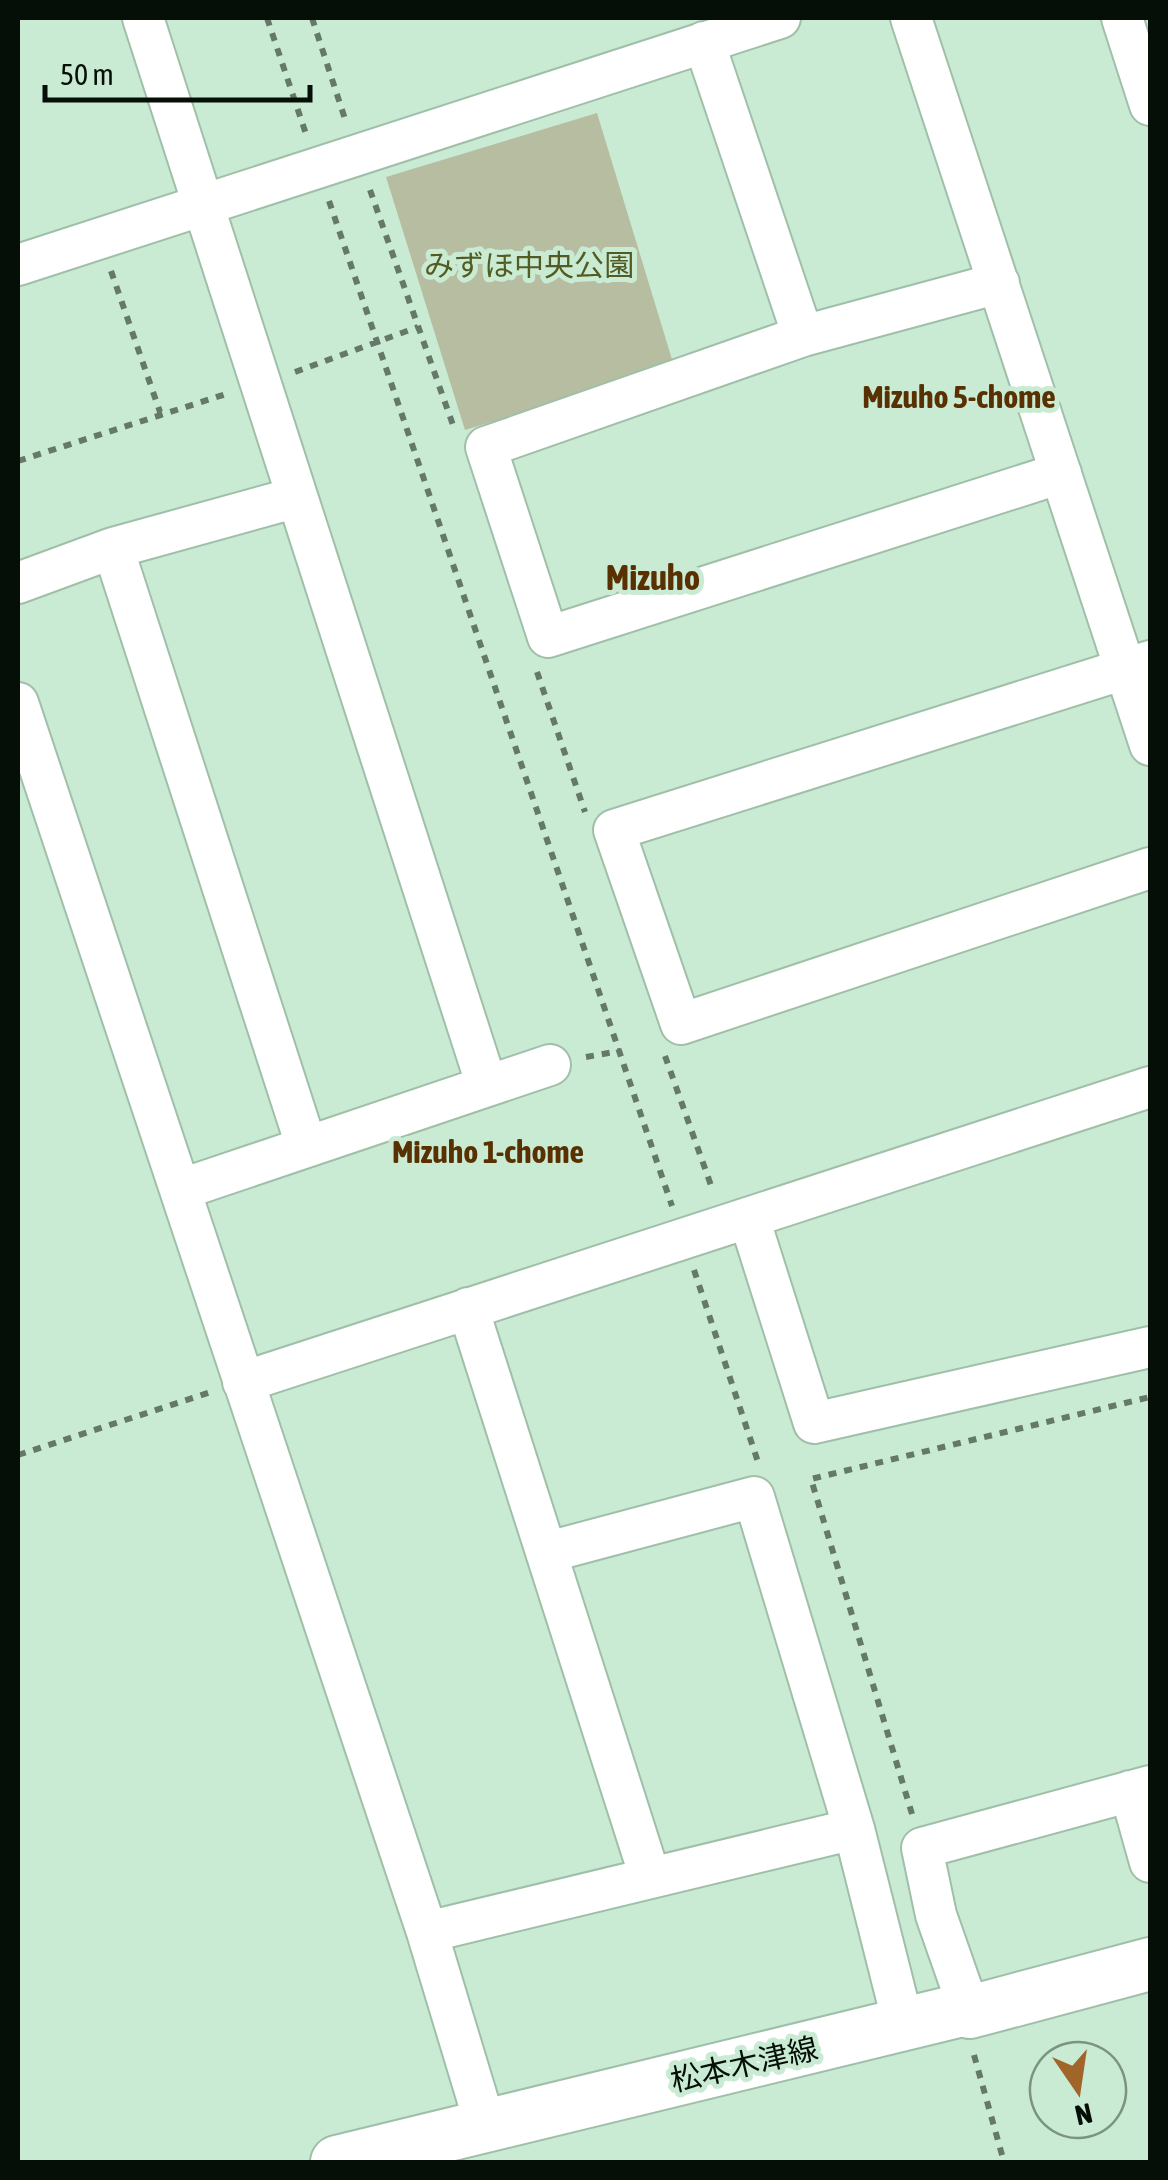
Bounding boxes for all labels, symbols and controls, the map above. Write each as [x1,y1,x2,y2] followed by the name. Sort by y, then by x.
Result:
[45,40,310,102] scale bar
[60,57,114,91] text: 50 m
[424,248,634,282] park label: みずほ中央公園
[862,378,1056,415] district label: Mizuho 5-chome
[606,557,700,597] district label: Mizuho
[392,1133,584,1170] district label: Mizuho 1-chome
[667,2031,821,2097] street label: 松本木津線
[1028,2040,1128,2140] north arrow
[1072,2097,1095,2132] text: N

